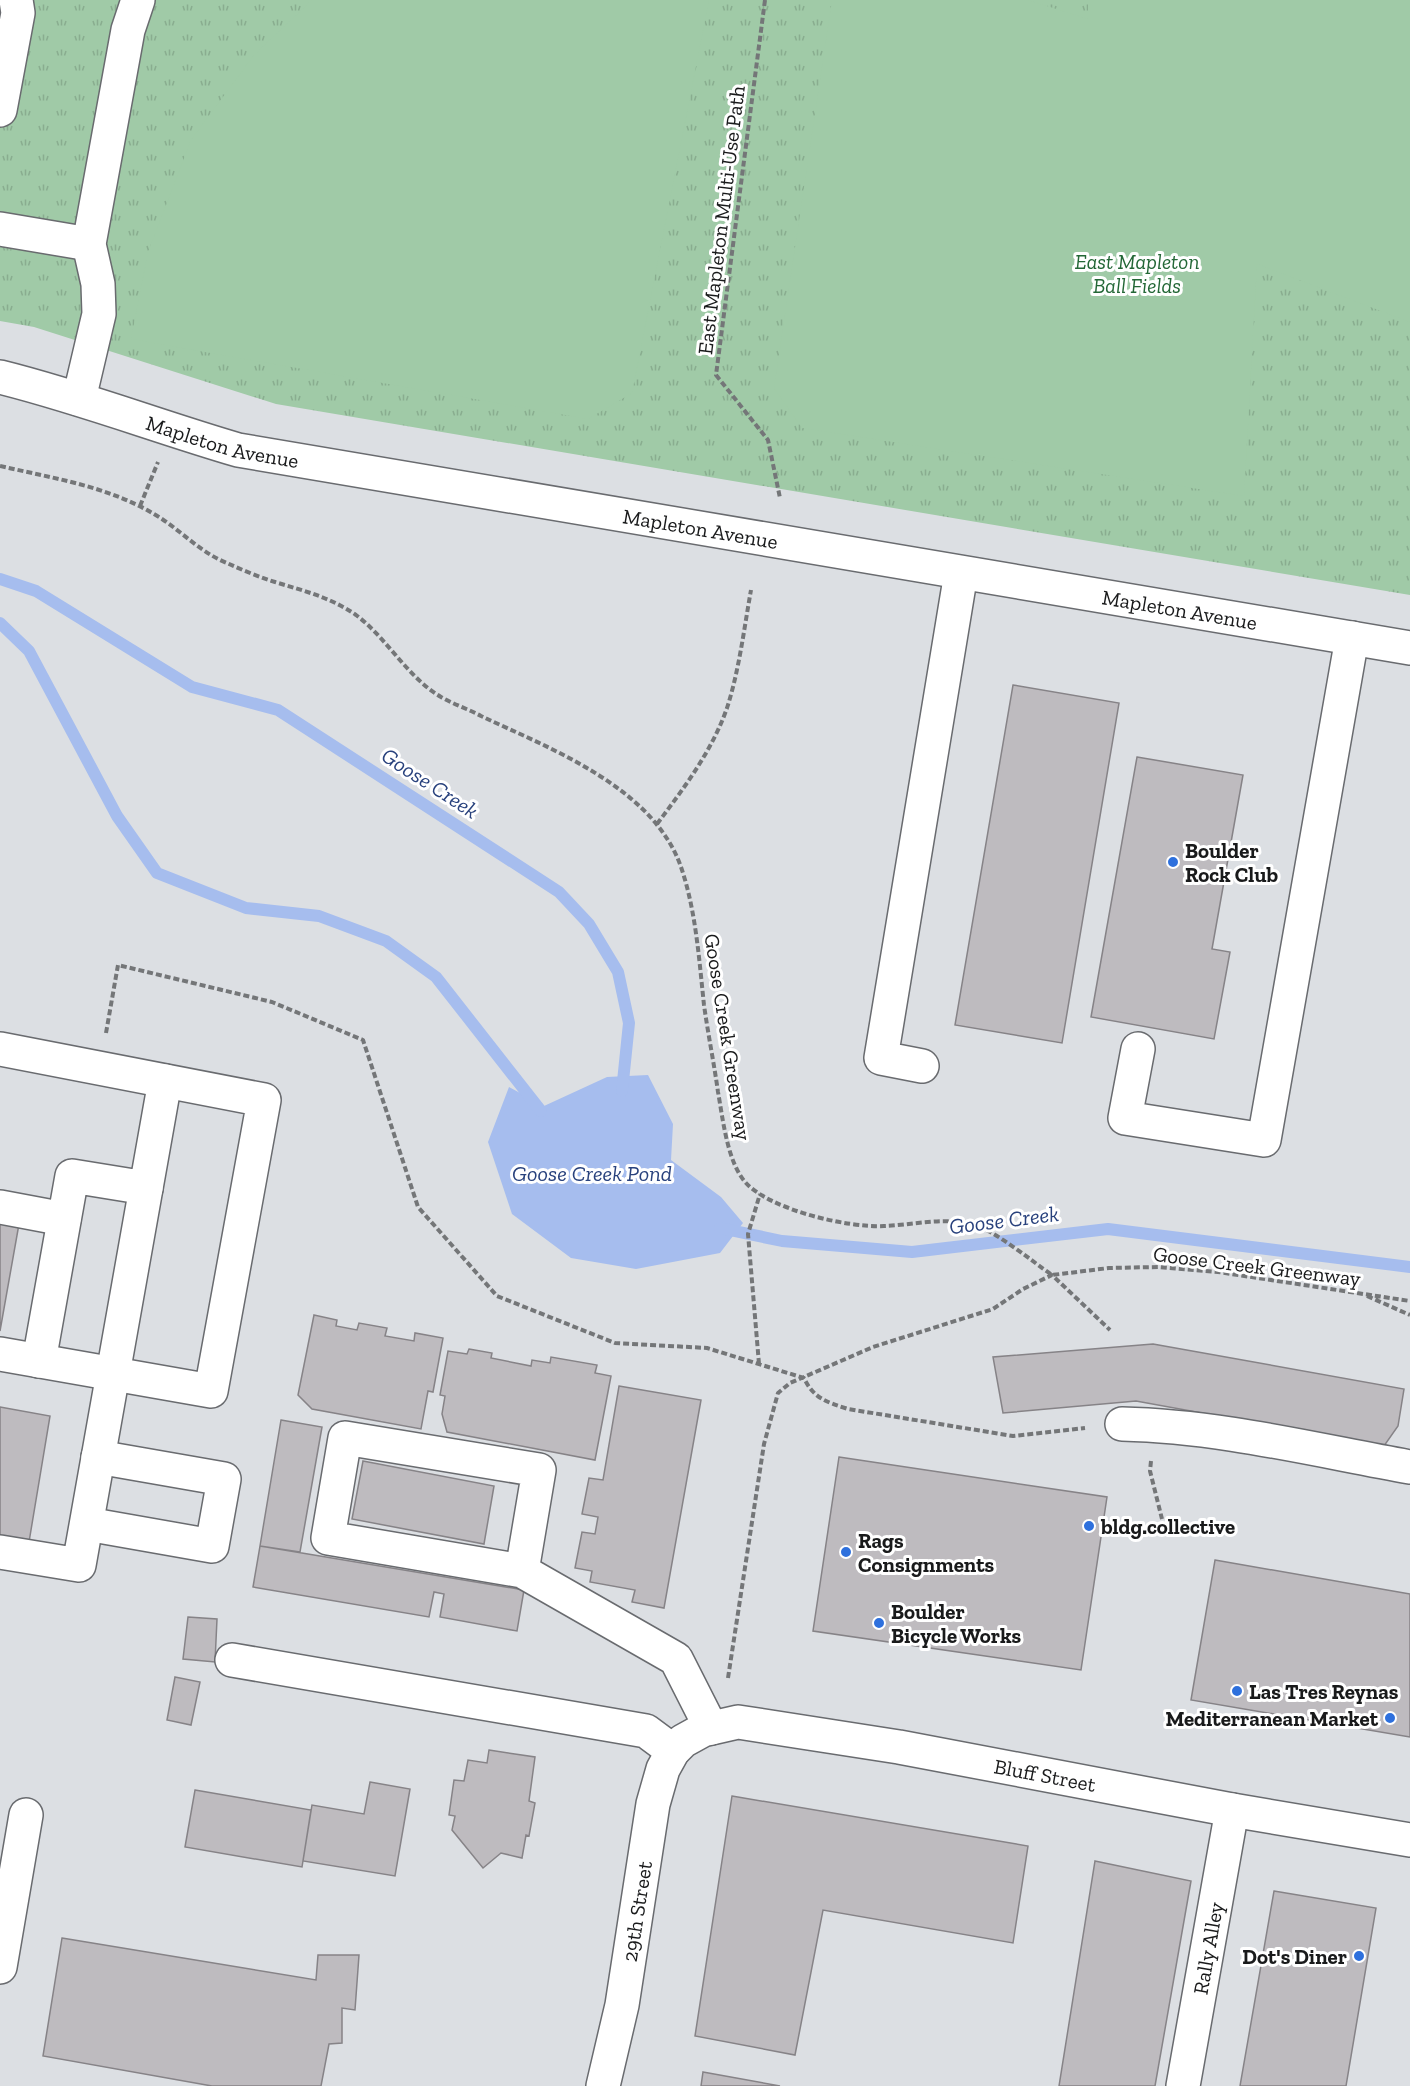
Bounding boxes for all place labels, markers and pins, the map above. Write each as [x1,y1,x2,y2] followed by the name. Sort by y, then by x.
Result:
[1185,838,1278,887] place label: Boulder Rock Club
[1166,855,1180,869] marker: Boulder Rock Club
[1100,1514,1235,1539] place label: bldg.collective
[1082,1519,1096,1533] marker: bldg.collective
[858,1528,995,1577] place label: Rags Consignments
[839,1545,853,1559] marker: Rags Consignments
[891,1599,1022,1648] place label: Boulder Bicycle Works
[872,1616,886,1630] marker: Boulder Bicycle Works
[1249,1679,1399,1704] place label: Las Tres Reynas
[1230,1684,1244,1698] marker: Las Tres Reynas
[1165,1706,1379,1731] place label: Mediterranean Market
[1383,1711,1397,1725] marker: Mediterranean Market
[1242,1944,1347,1969] place label: Dot's Diner
[1352,1949,1366,1963] marker: Dot's Diner

